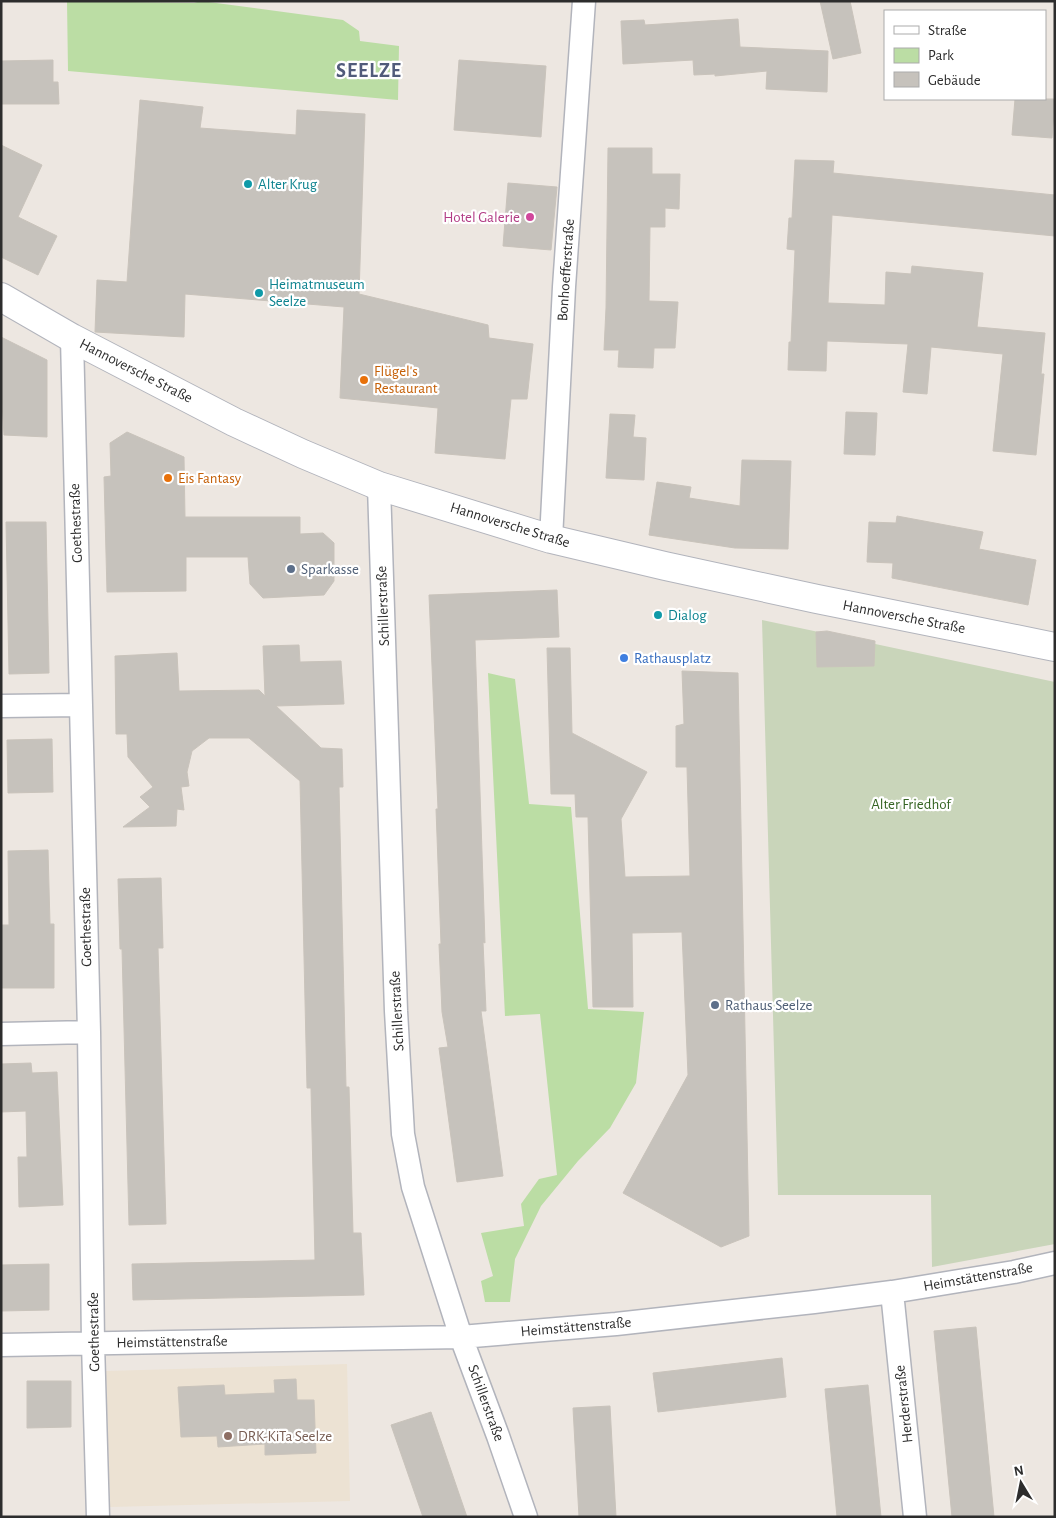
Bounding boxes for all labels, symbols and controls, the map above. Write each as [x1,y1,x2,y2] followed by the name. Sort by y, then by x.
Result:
[884,10,1046,100] legend
[928,23,967,38] text: Straße
[928,48,954,63] text: Park
[336,61,402,81] district label: SEELZE
[928,73,981,88] text: Gebäude
[258,177,318,192] place label: Alter Krug
[242,178,254,190] marker: Alter Krug
[443,210,520,225] place label: Hotel Galerie
[524,211,536,223] marker: Hotel Galerie
[555,218,577,322] street label: Bonhoefferstraße
[269,277,365,309] place label: Heimatmuseum Seelze
[253,287,265,299] marker: Heimatmuseum Seelze
[77,336,195,406] street label: Hannoversche Straße
[374,364,438,396] place label: Flügel's Restaurant
[358,374,370,386] marker: Flügel's Restaurant
[178,471,242,486] place label: Eis Fantasy
[162,472,174,484] marker: Eis Fantasy
[67,483,85,563] street label: Goethestraße
[448,500,572,550] street label: Hannoversche Straße
[301,562,359,577] place label: Sparkasse
[285,563,297,575] marker: Sparkasse
[374,566,392,646] street label: Schillerstraße
[842,598,967,636] street label: Hannoversche Straße
[668,608,707,623] place label: Dialog
[652,609,664,621] marker: Dialog
[634,651,711,666] place label: Rathausplatz
[618,652,630,664] marker: Rathausplatz
[871,797,952,812] park label: Alter Friedhof
[78,887,94,967] street label: Goethestraße
[387,970,407,1052] street label: Schillerstraße
[725,998,812,1013] place label: Rathaus Seelze
[709,999,721,1011] marker: Rathaus Seelze
[922,1260,1034,1294] street label: Heimstättenstraße
[86,1292,102,1372] street label: Goethestraße
[520,1315,632,1339] street label: Heimstättenstraße
[116,1334,228,1350] street label: Heimstättenstraße
[465,1363,507,1443] street label: Schillerstraße
[892,1364,916,1444] street label: Herderstraße
[238,1429,332,1444] place label: DRK-KiTa Seelze
[222,1430,234,1442] marker: DRK-KiTa Seelze
[996,1458,1046,1508] north arrow
[1013,1463,1025,1479] text: N

